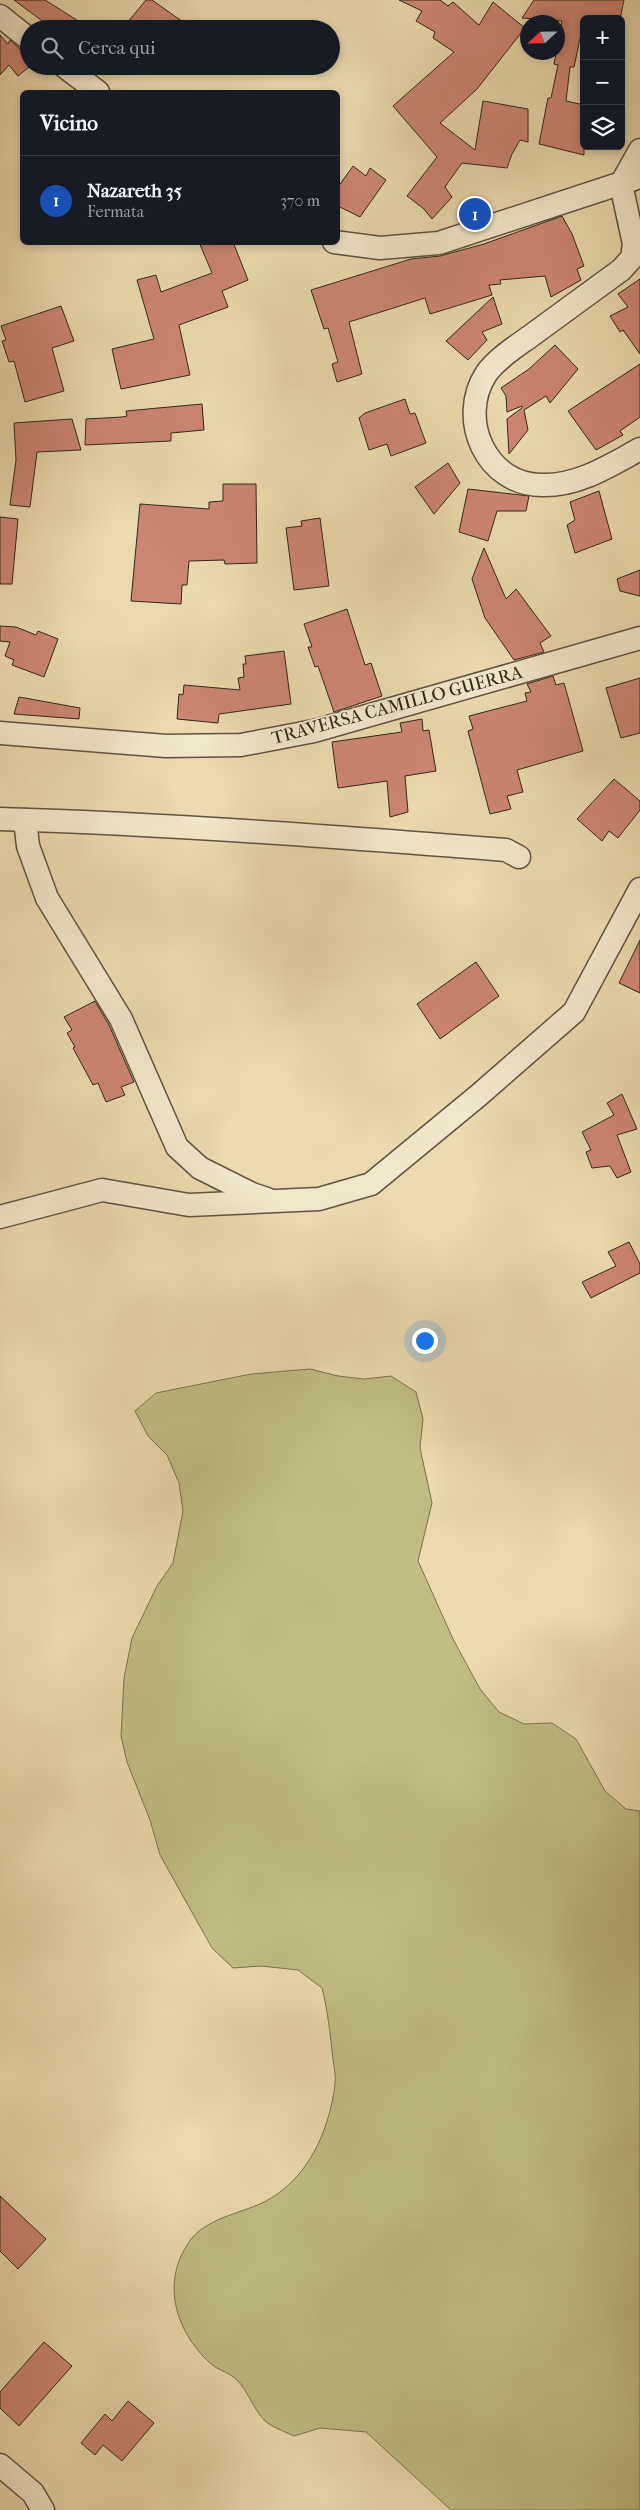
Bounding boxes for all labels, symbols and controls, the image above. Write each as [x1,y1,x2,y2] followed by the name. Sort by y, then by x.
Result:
[520,15,565,60] north arrow
[580,15,625,150] map controls
[580,15,625,60] button: +
[20,20,340,75] search box
[38,34,66,62] icon: search
[78,37,156,59] text: Cerca qui
[580,60,625,105] button: −
[580,105,625,150] button: layers
[40,111,98,135] text: Vicino
[87,180,182,202] text: Nazareth 35
[53,191,59,210] text: 1
[280,191,320,210] text: 370 m
[459,195,491,233] pin: 1
[87,202,144,221] text: Fermata
[269,662,525,749] street label: TRAVERSA CAMILLO GUERRA
[412,1328,438,1354] your location

